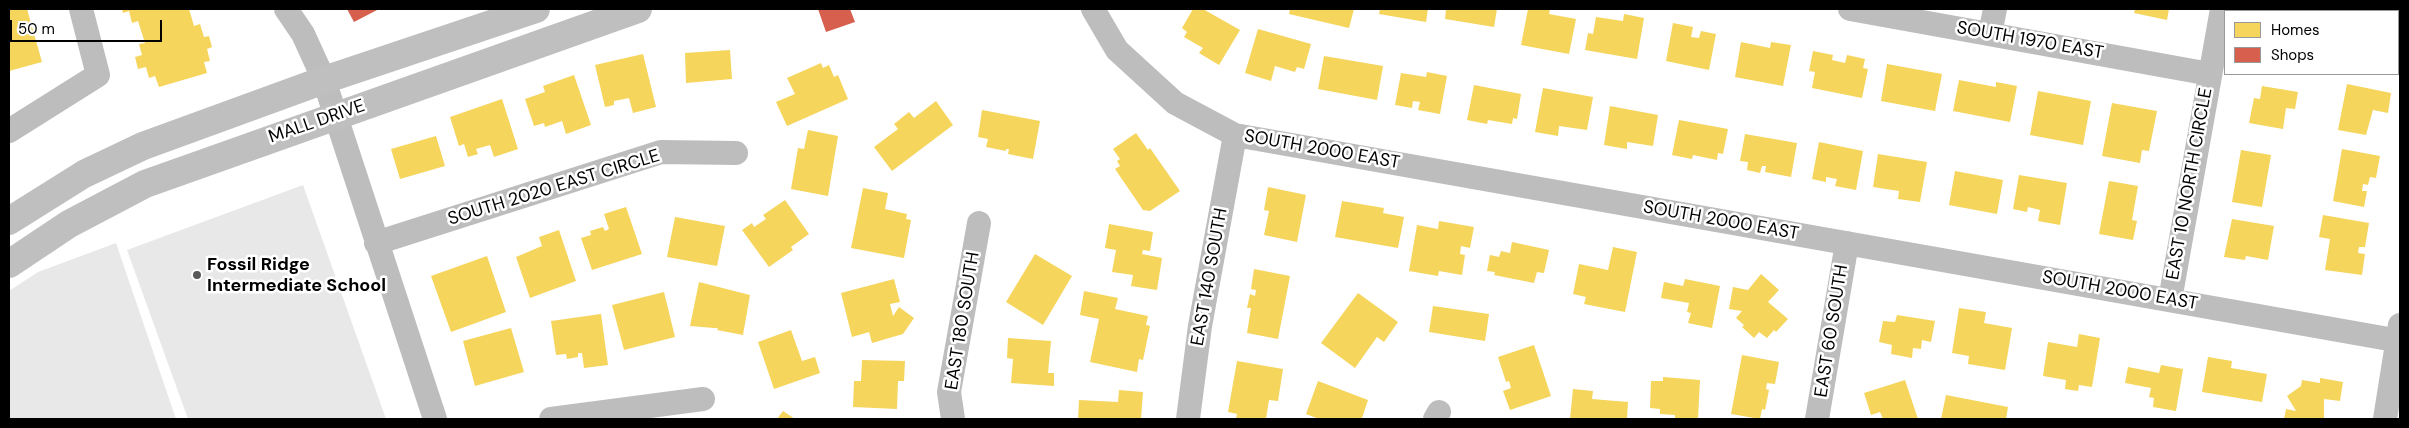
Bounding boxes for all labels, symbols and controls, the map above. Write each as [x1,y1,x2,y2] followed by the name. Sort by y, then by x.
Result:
[12,10,165,42] scale bar
[2224,10,2399,75] legend
[1955,17,2105,65] street label: SOUTH 1970 EAST
[18,19,55,39] text: 50 m
[2271,20,2320,40] text: Homes
[2271,45,2314,65] text: Shops
[2162,86,2218,282] street label: EAST 10 NORTH CIRCLE
[266,95,368,149] street label: MALL DRIVE
[1243,126,1401,174] street label: SOUTH 2000 EAST
[445,145,663,231] street label: SOUTH 2020 EAST CIRCLE
[1642,197,1800,245] street label: SOUTH 2000 EAST
[1187,207,1233,347] street label: EAST 140 SOUTH
[941,251,985,391] street label: EAST 180 SOUTH
[207,254,386,296] place label: Fossil Ridge Intermediate School
[1811,263,1853,399] street label: EAST 60 SOUTH
[2041,267,2199,315] street label: SOUTH 2000 EAST
[191,269,203,281] marker: Fossil Ridge Intermediate School

